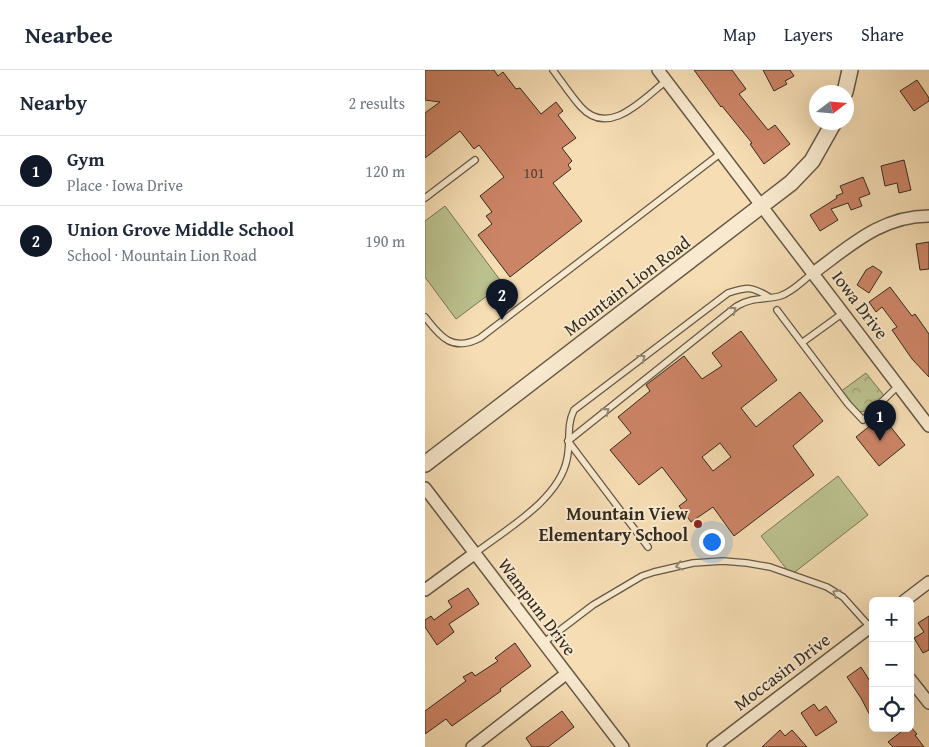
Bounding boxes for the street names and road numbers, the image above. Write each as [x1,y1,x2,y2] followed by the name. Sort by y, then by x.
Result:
[558,229,696,342] street label: Mountain Lion Road
[826,265,895,345] street label: Iowa Drive
[492,552,583,661] street label: Wampum Drive
[728,626,836,717] street label: Moccasin Drive

